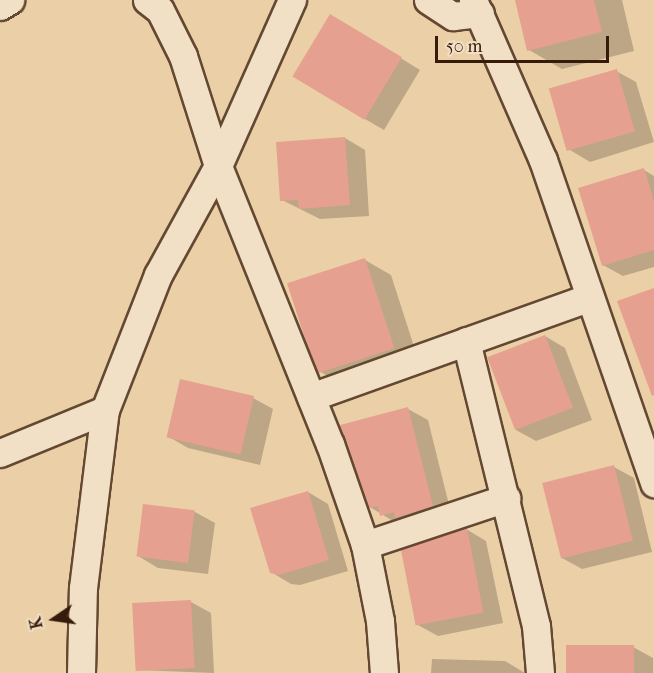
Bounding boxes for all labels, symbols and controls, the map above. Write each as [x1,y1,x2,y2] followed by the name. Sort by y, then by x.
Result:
[438,24,612,62] scale bar
[446,36,482,57] text: 50 m
[24,589,84,649] north arrow
[25,615,47,631] text: K

